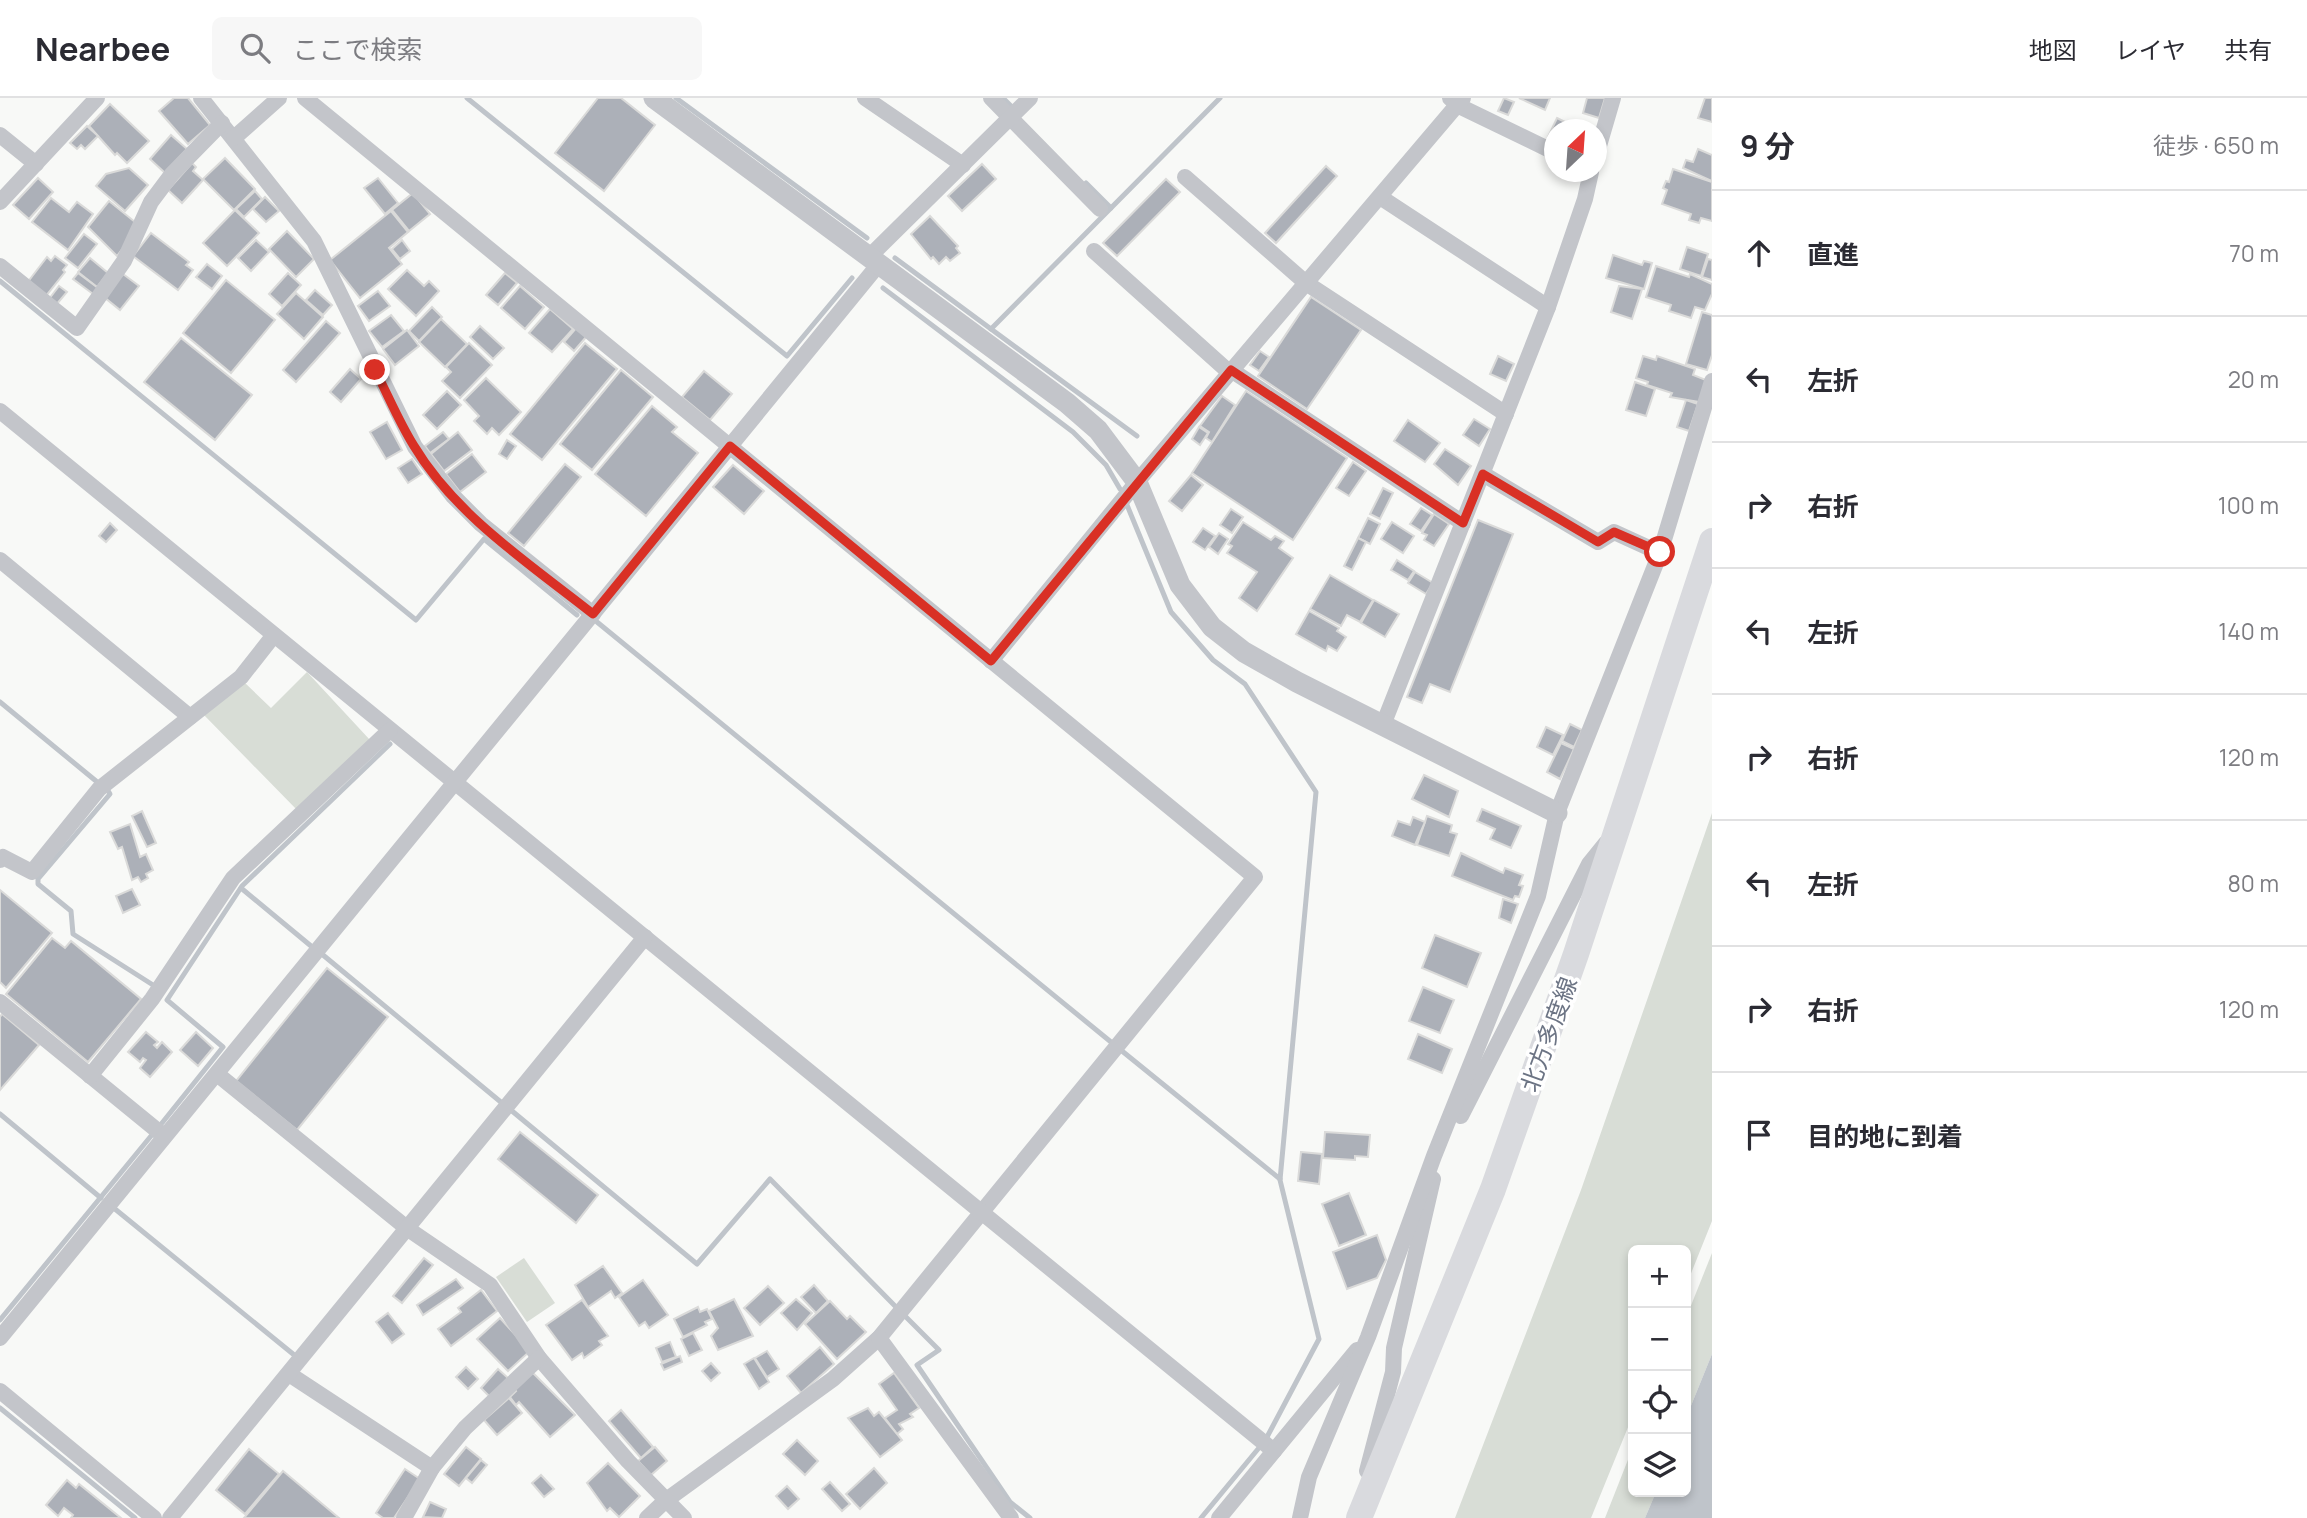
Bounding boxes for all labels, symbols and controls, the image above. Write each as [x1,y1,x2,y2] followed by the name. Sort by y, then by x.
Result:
[212,17,702,80] search box
[35,26,170,71] text: Nearbee
[236,29,274,67] icon: search
[292,31,422,67] text: ここで検索
[2029,33,2077,66] text: 地図
[2115,33,2186,66] text: レイヤ
[2224,33,2272,66] text: 共有
[1544,119,1607,182] north arrow
[1740,125,1795,166] text: 9 分
[2153,129,2279,161] text: 徒歩 · 650 m
[1740,234,1778,272] icon: ahead
[1807,236,1859,272] text: 直進
[2229,237,2279,269] text: 70 m
[359,354,390,385] route end
[1740,360,1778,398] icon: left
[1807,362,1859,398] text: 左折
[2228,363,2279,395] text: 20 m
[1740,486,1778,524] icon: right
[1807,488,1859,524] text: 右折
[2218,489,2279,521] text: 100 m
[1644,536,1675,567] route start
[1740,612,1778,650] icon: left
[1807,614,1859,650] text: 左折
[2218,615,2279,647] text: 140 m
[1740,738,1778,776] icon: right
[1807,740,1859,776] text: 右折
[2219,741,2279,773] text: 120 m
[1740,864,1778,902] icon: left
[1807,866,1859,902] text: 左折
[2228,867,2279,899] text: 80 m
[1512,972,1584,1096] street label: 北方多度線
[1740,990,1778,1028] icon: right
[1807,992,1859,1028] text: 右折
[2219,993,2279,1025] text: 120 m
[1740,1116,1778,1154] icon: arrive
[1807,1118,1963,1154] text: 目的地に到着
[1628,1245,1691,1497] map controls
[1628,1245,1691,1308] button: +
[1628,1308,1691,1371] button: −
[1628,1371,1691,1434] button: locate
[1628,1434,1691,1497] button: layers

